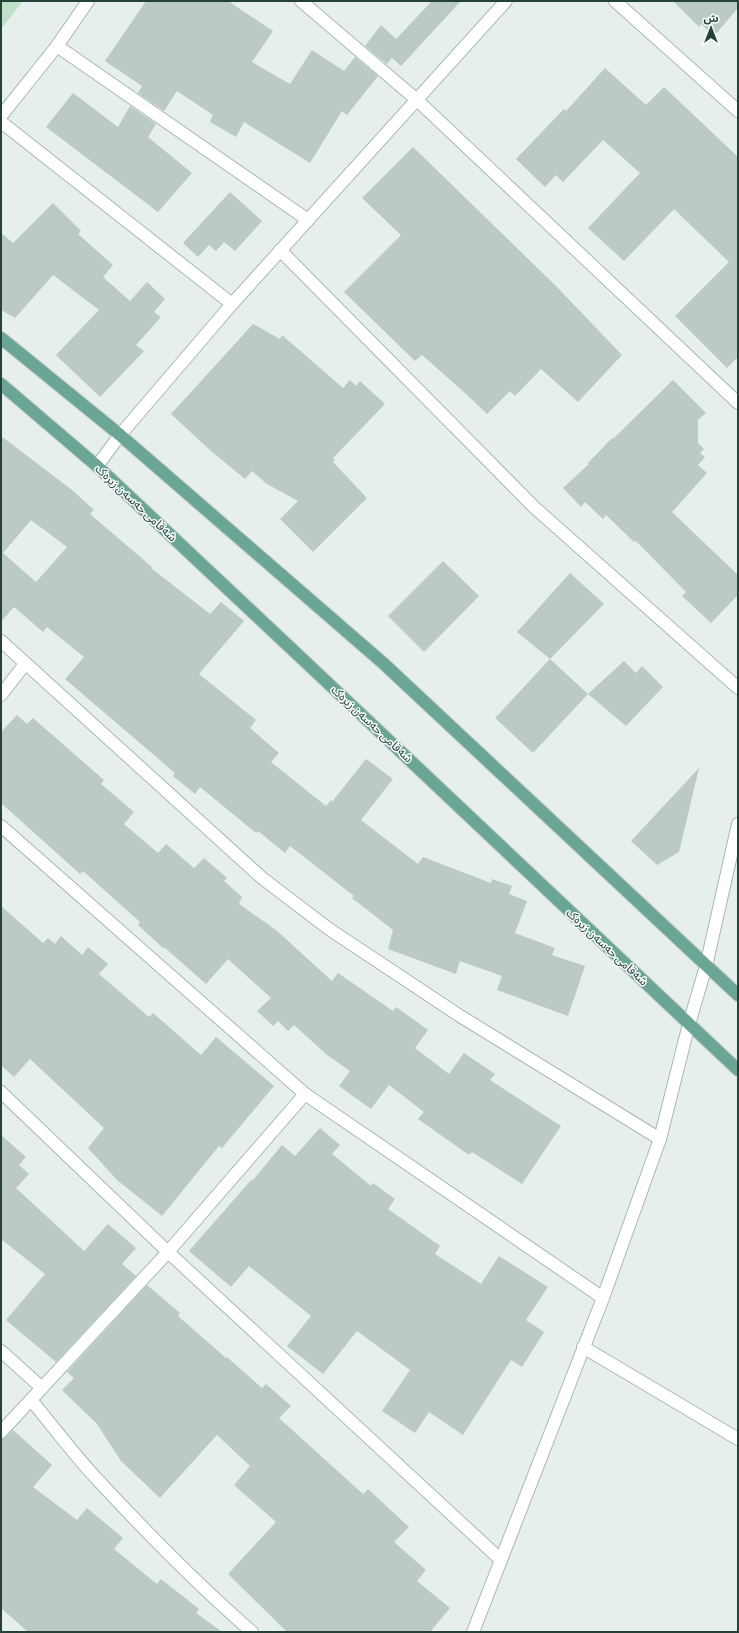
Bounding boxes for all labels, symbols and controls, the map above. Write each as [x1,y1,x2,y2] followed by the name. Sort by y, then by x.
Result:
[691,8,731,48] north arrow
[703,12,719,25] text: ش
[92,462,180,544] street label: شەقامی حەسەن زیرەک
[328,683,416,765] street label: شەقامی حەسەن زیرەک
[563,906,651,988] street label: شەقامی حەسەن زیرەک

